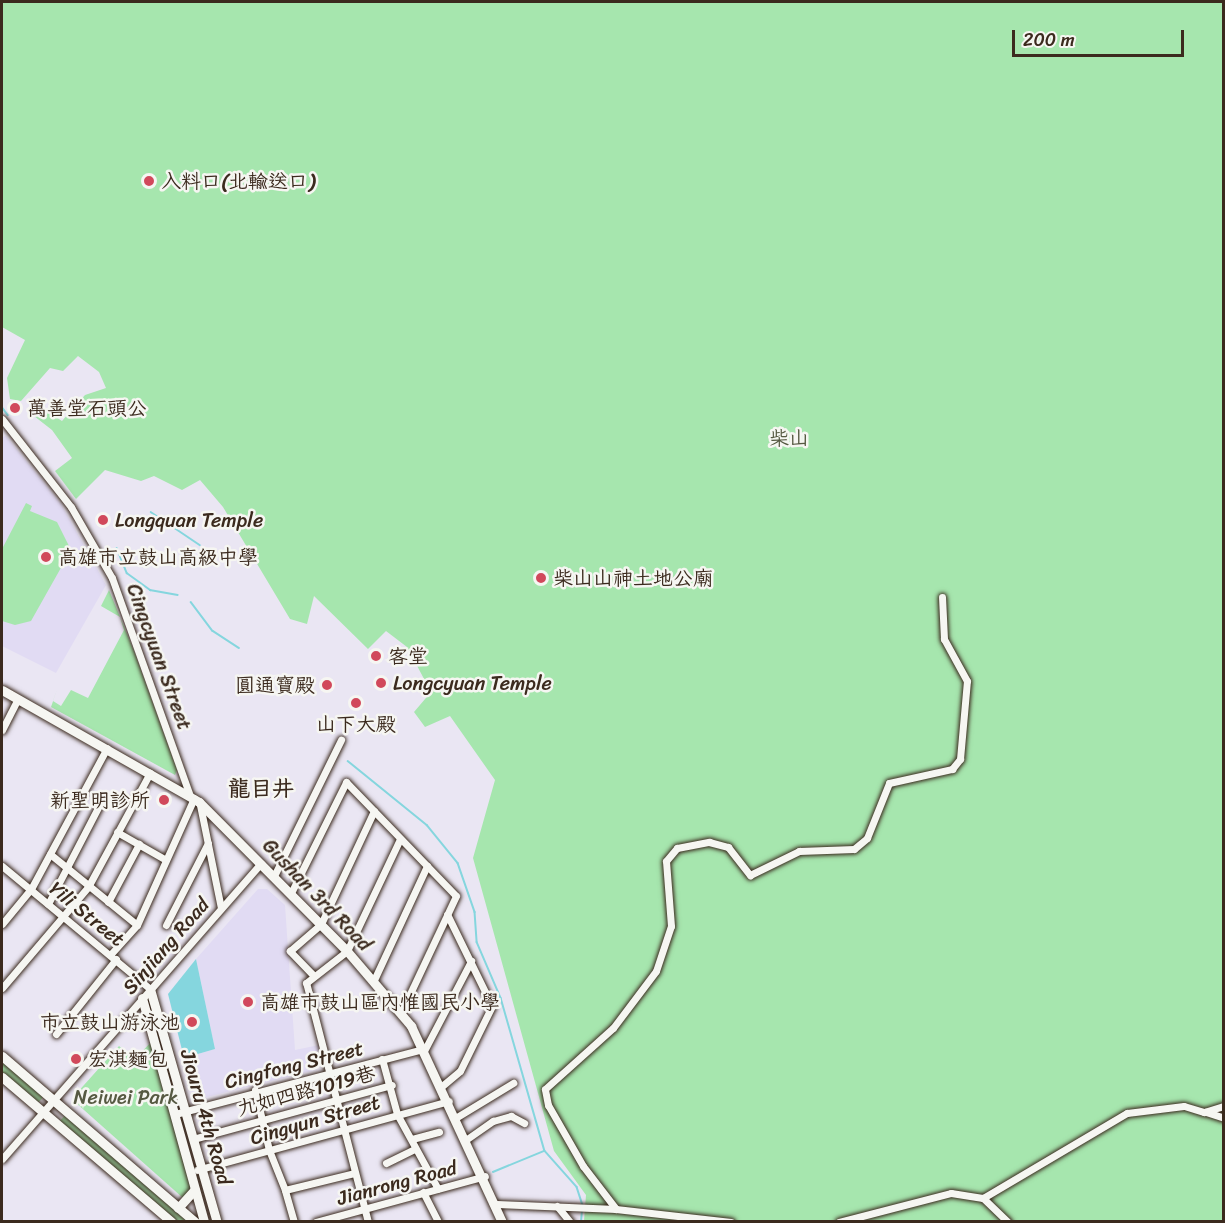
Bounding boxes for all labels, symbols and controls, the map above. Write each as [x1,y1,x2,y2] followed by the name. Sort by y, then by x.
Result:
[1015,18,1188,56] scale bar
[1023,24,1075,56] text: 200 m
[161,169,315,193] place label: 入料口(北輸送口)
[142,174,156,188] marker: 入料口(北輸送口)
[27,396,147,420] place label: 萬善堂石頭公
[8,401,22,415] marker: 萬善堂石頭公
[769,426,809,450] park label: 柴山
[115,508,263,532] place label: Longquan Temple
[96,513,110,527] marker: Longquan Temple
[58,545,258,569] place label: 高雄市立鼓山高級中學
[39,550,53,564] marker: 高雄市立鼓山高級中學
[553,566,713,590] place label: 柴山山神土地公廟
[534,571,548,585] marker: 柴山山神土地公廟
[121,580,197,734] street label: Cingcyuan Street
[388,644,428,668] place label: 客堂
[369,649,383,663] marker: 客堂
[393,671,552,695] place label: Longcyuan Temple
[235,673,315,697] place label: 圓通寶殿
[374,676,388,690] marker: Longcyuan Temple
[320,678,334,692] marker: 圓通寶殿
[349,696,363,710] marker: 山下大殿
[316,712,396,736] place label: 山下大殿
[228,776,294,802] district label: 龍目井
[50,788,150,812] place label: 新聖明診所
[155,791,173,809] marker: 新聖明診所
[257,834,377,956] street label: Gushan 3rd Road
[44,876,130,952] street label: Yili Street
[118,893,214,999] street label: Sinjiang Road
[260,990,500,1014] place label: 高雄市鼓山區內惟國民小學
[241,995,255,1009] marker: 高雄市鼓山區內惟國民小學
[40,1010,180,1034] place label: 市立鼓山游泳池
[185,1015,199,1029] marker: 市立鼓山游泳池
[222,1036,366,1094] street label: Cingfong Street
[88,1047,168,1071] place label: 宏淇麵包
[175,1047,237,1187] street label: Jiouru 4th Road
[69,1052,83,1066] marker: 宏淇麵包
[234,1061,378,1121] street label: 九如四路1019巷
[74,1085,178,1109] park label: Neiwei Park
[247,1090,383,1150] street label: Cingyun Street
[335,1156,459,1210] street label: Jianrong Road

